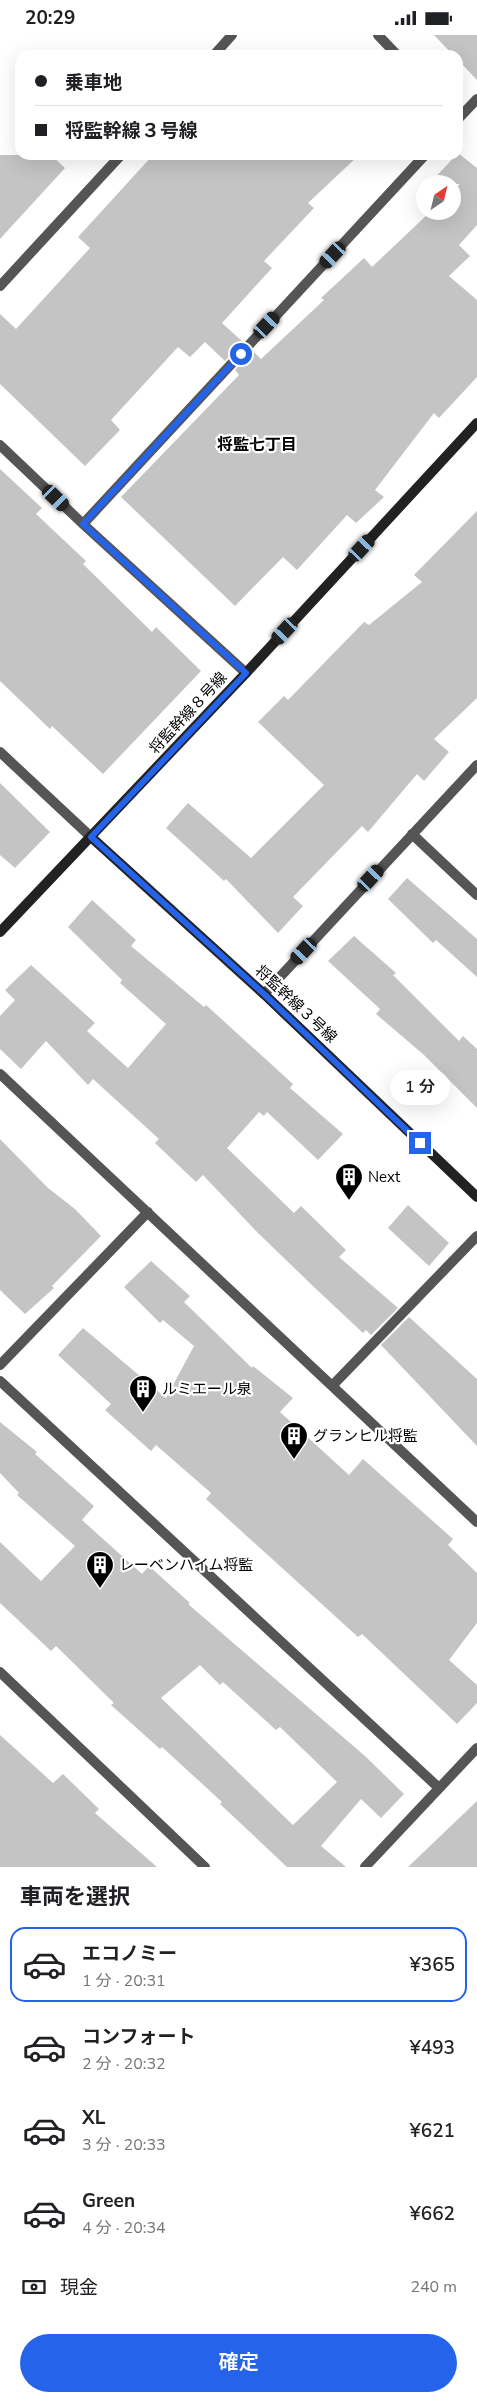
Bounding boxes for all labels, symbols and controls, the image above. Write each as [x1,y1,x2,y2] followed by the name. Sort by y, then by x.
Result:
[25,5,75,31] text: 20:29
[65,70,122,96] text: 乗車地
[65,118,198,144] text: 将監幹線３号線
[416,175,461,220] north arrow
[416,175,461,220] map controls
[317,239,348,271] car
[251,309,282,341] car
[230,343,252,365] route start
[217,434,297,456] district label: 将監七丁目
[39,482,72,514] car
[346,532,377,564] car
[269,615,300,647] car
[145,668,231,758] street label: 将監幹線８号線
[355,862,386,894] car
[288,935,319,967] car
[251,961,341,1047] street label: 将監幹線３号線
[390,1071,450,1105] callout: 1 分
[405,1076,435,1098] text: 1 分
[409,1132,431,1154] route end
[334,1162,364,1201] building icon: Next
[368,1167,401,1187] place label: Next
[128,1374,158,1413] building icon: ルミエール泉
[162,1379,252,1399] place label: ルミエール泉
[279,1421,309,1460] building icon: グランヒル将監
[313,1426,418,1446] place label: グランヒル将監
[85,1550,115,1589] building icon: レーベンハイム将監
[119,1555,253,1575] place label: レーベンハイム将監
[20,1882,130,1912] text: 車両を選択
[82,1941,177,1967] text: エコノミー
[22,1942,67,1987] icon: car
[409,1952,455,1978] text: ¥365
[82,1970,166,1992] text: 1 分 · 20:31
[82,2024,195,2050] text: コンフォート
[22,2025,67,2070] icon: car
[409,2035,455,2061] text: ¥493
[82,2053,166,2075] text: 2 分 · 20:32
[82,2105,105,2131] text: XL
[22,2108,67,2153] icon: car
[409,2118,455,2144] text: ¥621
[82,2134,166,2156] text: 3 分 · 20:33
[82,2188,135,2214] text: Green
[22,2191,67,2236] icon: car
[409,2201,455,2227] text: ¥662
[82,2217,166,2239] text: 4 分 · 20:34
[20,2273,48,2301] icon: cash
[60,2275,98,2301] text: 現金
[410,2276,457,2298] text: 240 m
[20,2334,457,2392] button: 確定

